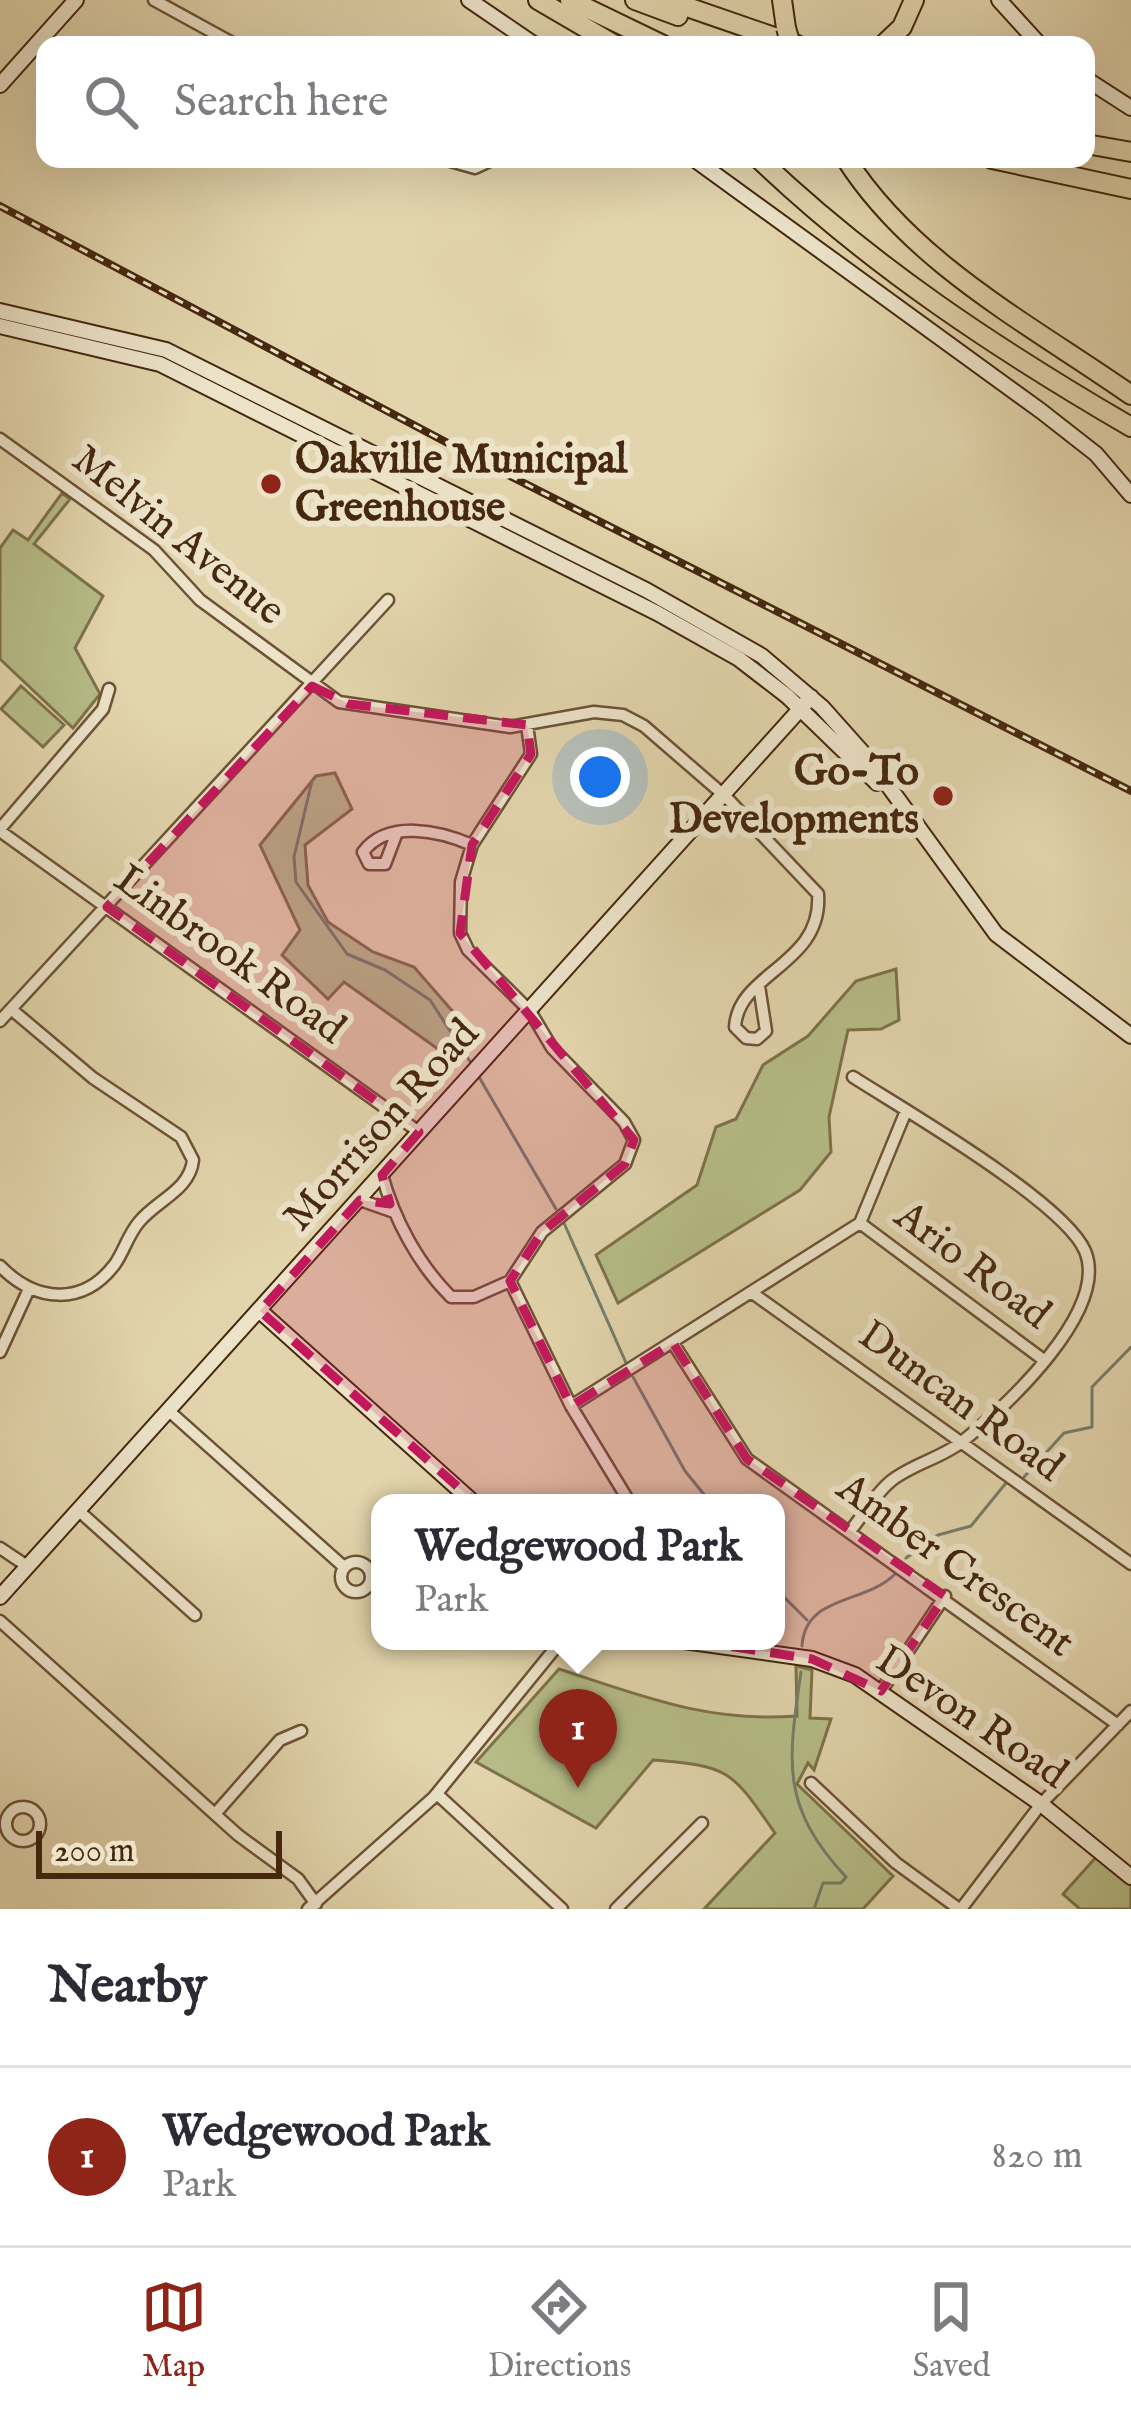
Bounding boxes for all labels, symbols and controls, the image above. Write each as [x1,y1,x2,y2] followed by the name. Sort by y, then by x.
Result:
[36,36,1095,168] search box
[78,69,144,135] icon: search
[174,74,388,131] text: Search here
[61,434,295,638] street label: Melvin Avenue
[295,434,629,535] place label: Oakville Municipal Greenhouse
[258,471,284,497] marker: Oakville Municipal Greenhouse
[669,746,919,847] place label: Go-To Developments
[570,747,630,807] your location
[930,783,956,809] marker: Go-To Developments
[103,853,355,1057] street label: Linbrook Road
[273,1008,492,1243] street label: Morrison Road
[883,1190,1061,1342] street label: Ario Road
[847,1310,1073,1494] street label: Duncan Road
[825,1462,1084,1670] street label: Amber Crescent
[371,1494,785,1650] popup
[414,1519,742,1576] text: Wedgewood Park
[414,1576,488,1625] text: Park
[865,1634,1078,1802] street label: Devon Road
[539,1689,617,1788] pin: 1
[36,1825,282,1878] scale bar
[54,1831,135,1873] text: 200 m
[48,1955,207,2020] text: Nearby
[162,2104,490,2161] text: Wedgewood Park
[80,2132,94,2181] text: 1
[992,2132,1083,2181] text: 820 m
[162,2161,236,2210] text: Park
[141,2274,207,2388] tab: Map
[488,2274,631,2388] tab: Directions
[912,2274,990,2388] tab: Saved

